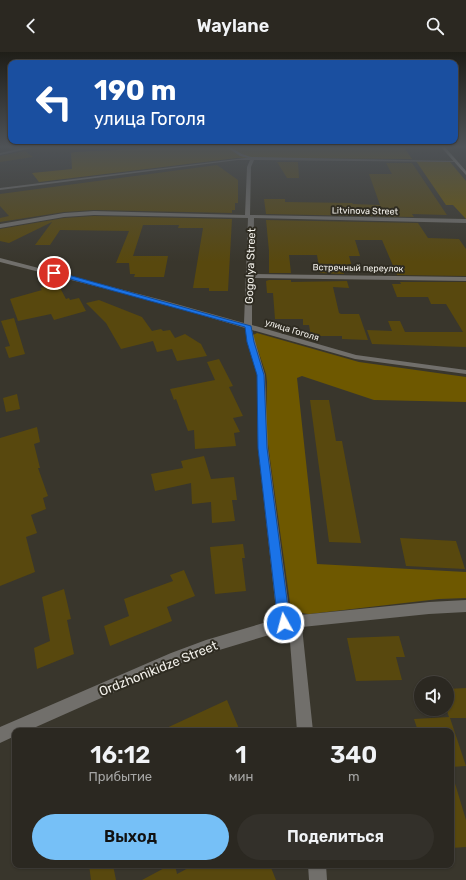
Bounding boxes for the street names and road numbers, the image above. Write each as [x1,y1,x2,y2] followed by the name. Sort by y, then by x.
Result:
[332,205,399,217] street label: Litvinova Street
[243,227,258,304] street label: Gogolya Street
[312,262,404,274] street label: Встречный переулок
[264,317,320,343] street label: улица Гоголя
[97,638,220,699] street label: Ordzhonikidze Street

